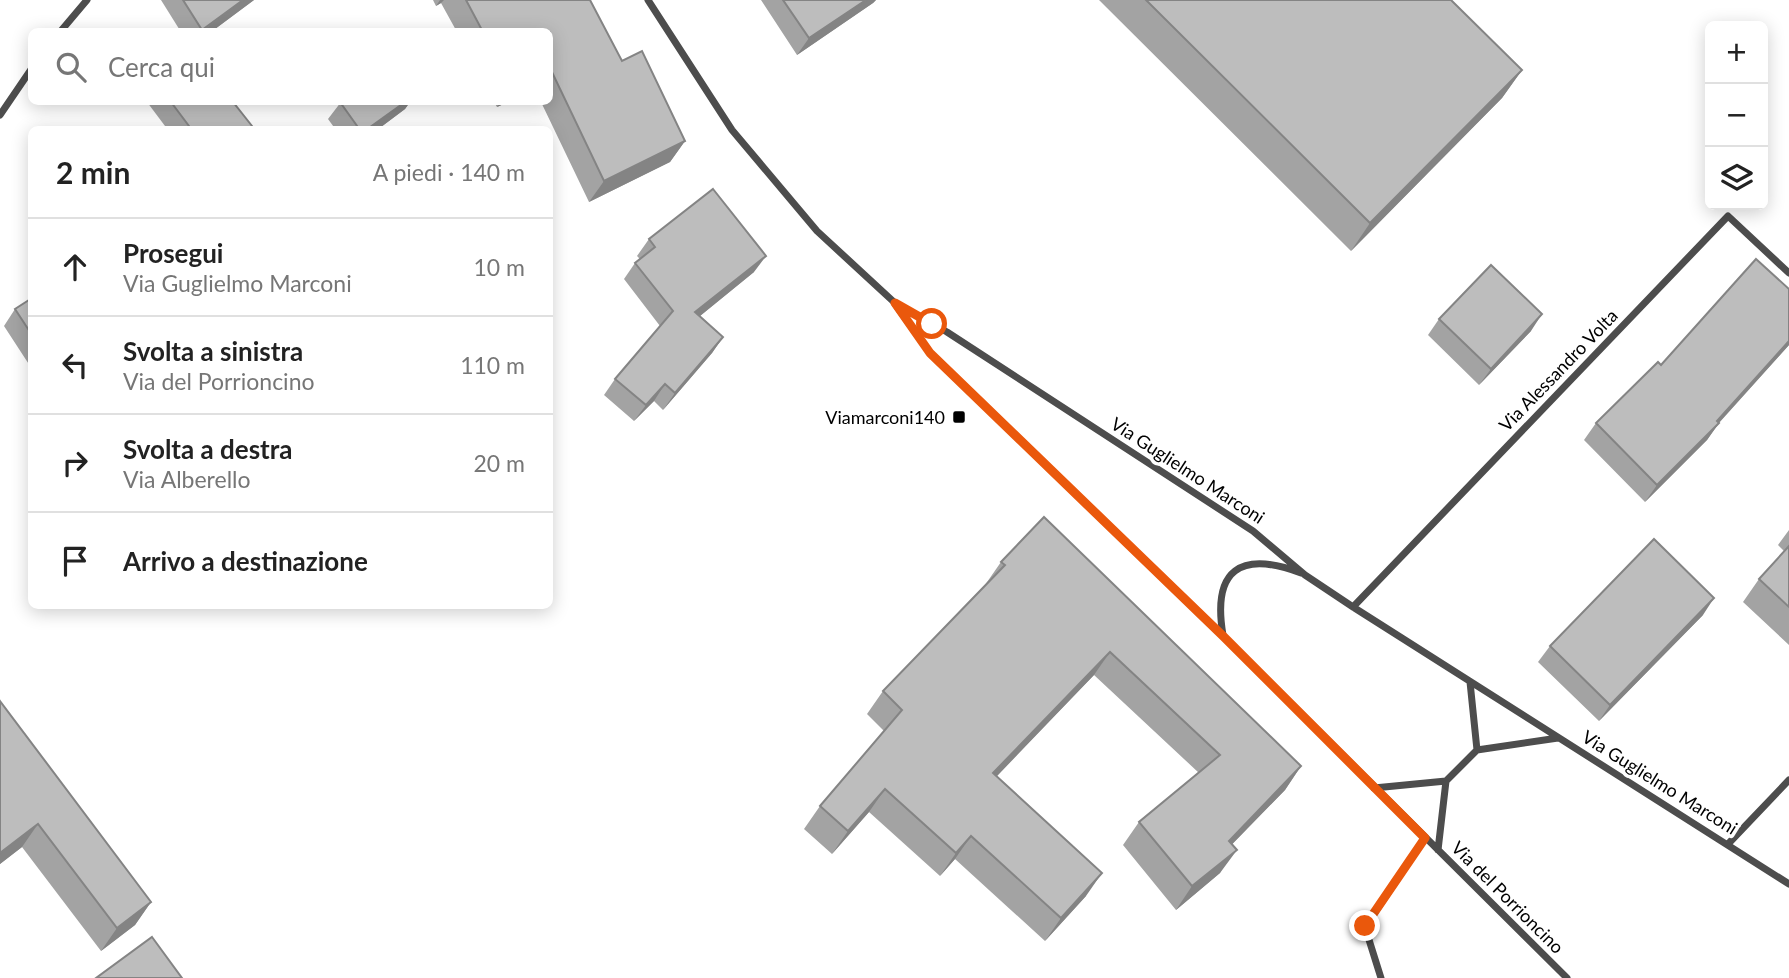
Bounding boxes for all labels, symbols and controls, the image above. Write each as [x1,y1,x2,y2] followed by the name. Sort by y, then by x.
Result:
[1705,21,1768,210] map controls
[1705,21,1768,84] button: +
[28,28,553,105] search box
[52,48,90,86] icon: search
[108,51,215,83] text: Cerca qui
[1705,84,1768,147] button: −
[1705,147,1768,210] button: layers
[56,154,130,190] text: 2 min
[373,158,525,186] text: A piedi · 140 m
[123,237,223,269] text: Prosegui
[56,248,94,286] icon: ahead
[474,253,525,281] text: 10 m
[123,269,352,297] text: Via Guglielmo Marconi
[1494,304,1622,436] street label: Via Alessandro Volta
[916,308,947,339] route start
[123,335,303,367] text: Svolta a sinistra
[56,346,94,384] icon: left
[460,351,525,379] text: 110 m
[123,367,315,395] text: Via del Porrioncino
[825,406,945,428] place label: Viamarconi140
[951,409,967,425] marker: Viamarconi140
[1107,412,1269,528] street label: Via Guglielmo Marconi
[123,433,293,465] text: Svolta a destra
[56,444,94,482] icon: right
[474,449,525,477] text: 20 m
[123,465,251,493] text: Via Alberello
[56,542,94,580] icon: arrive
[123,545,368,577] text: Arrivo a destinazione
[1578,725,1742,839] street label: Via Guglielmo Marconi
[1447,836,1569,958] street label: Via del Porrioncino
[1349,910,1380,941] route end

